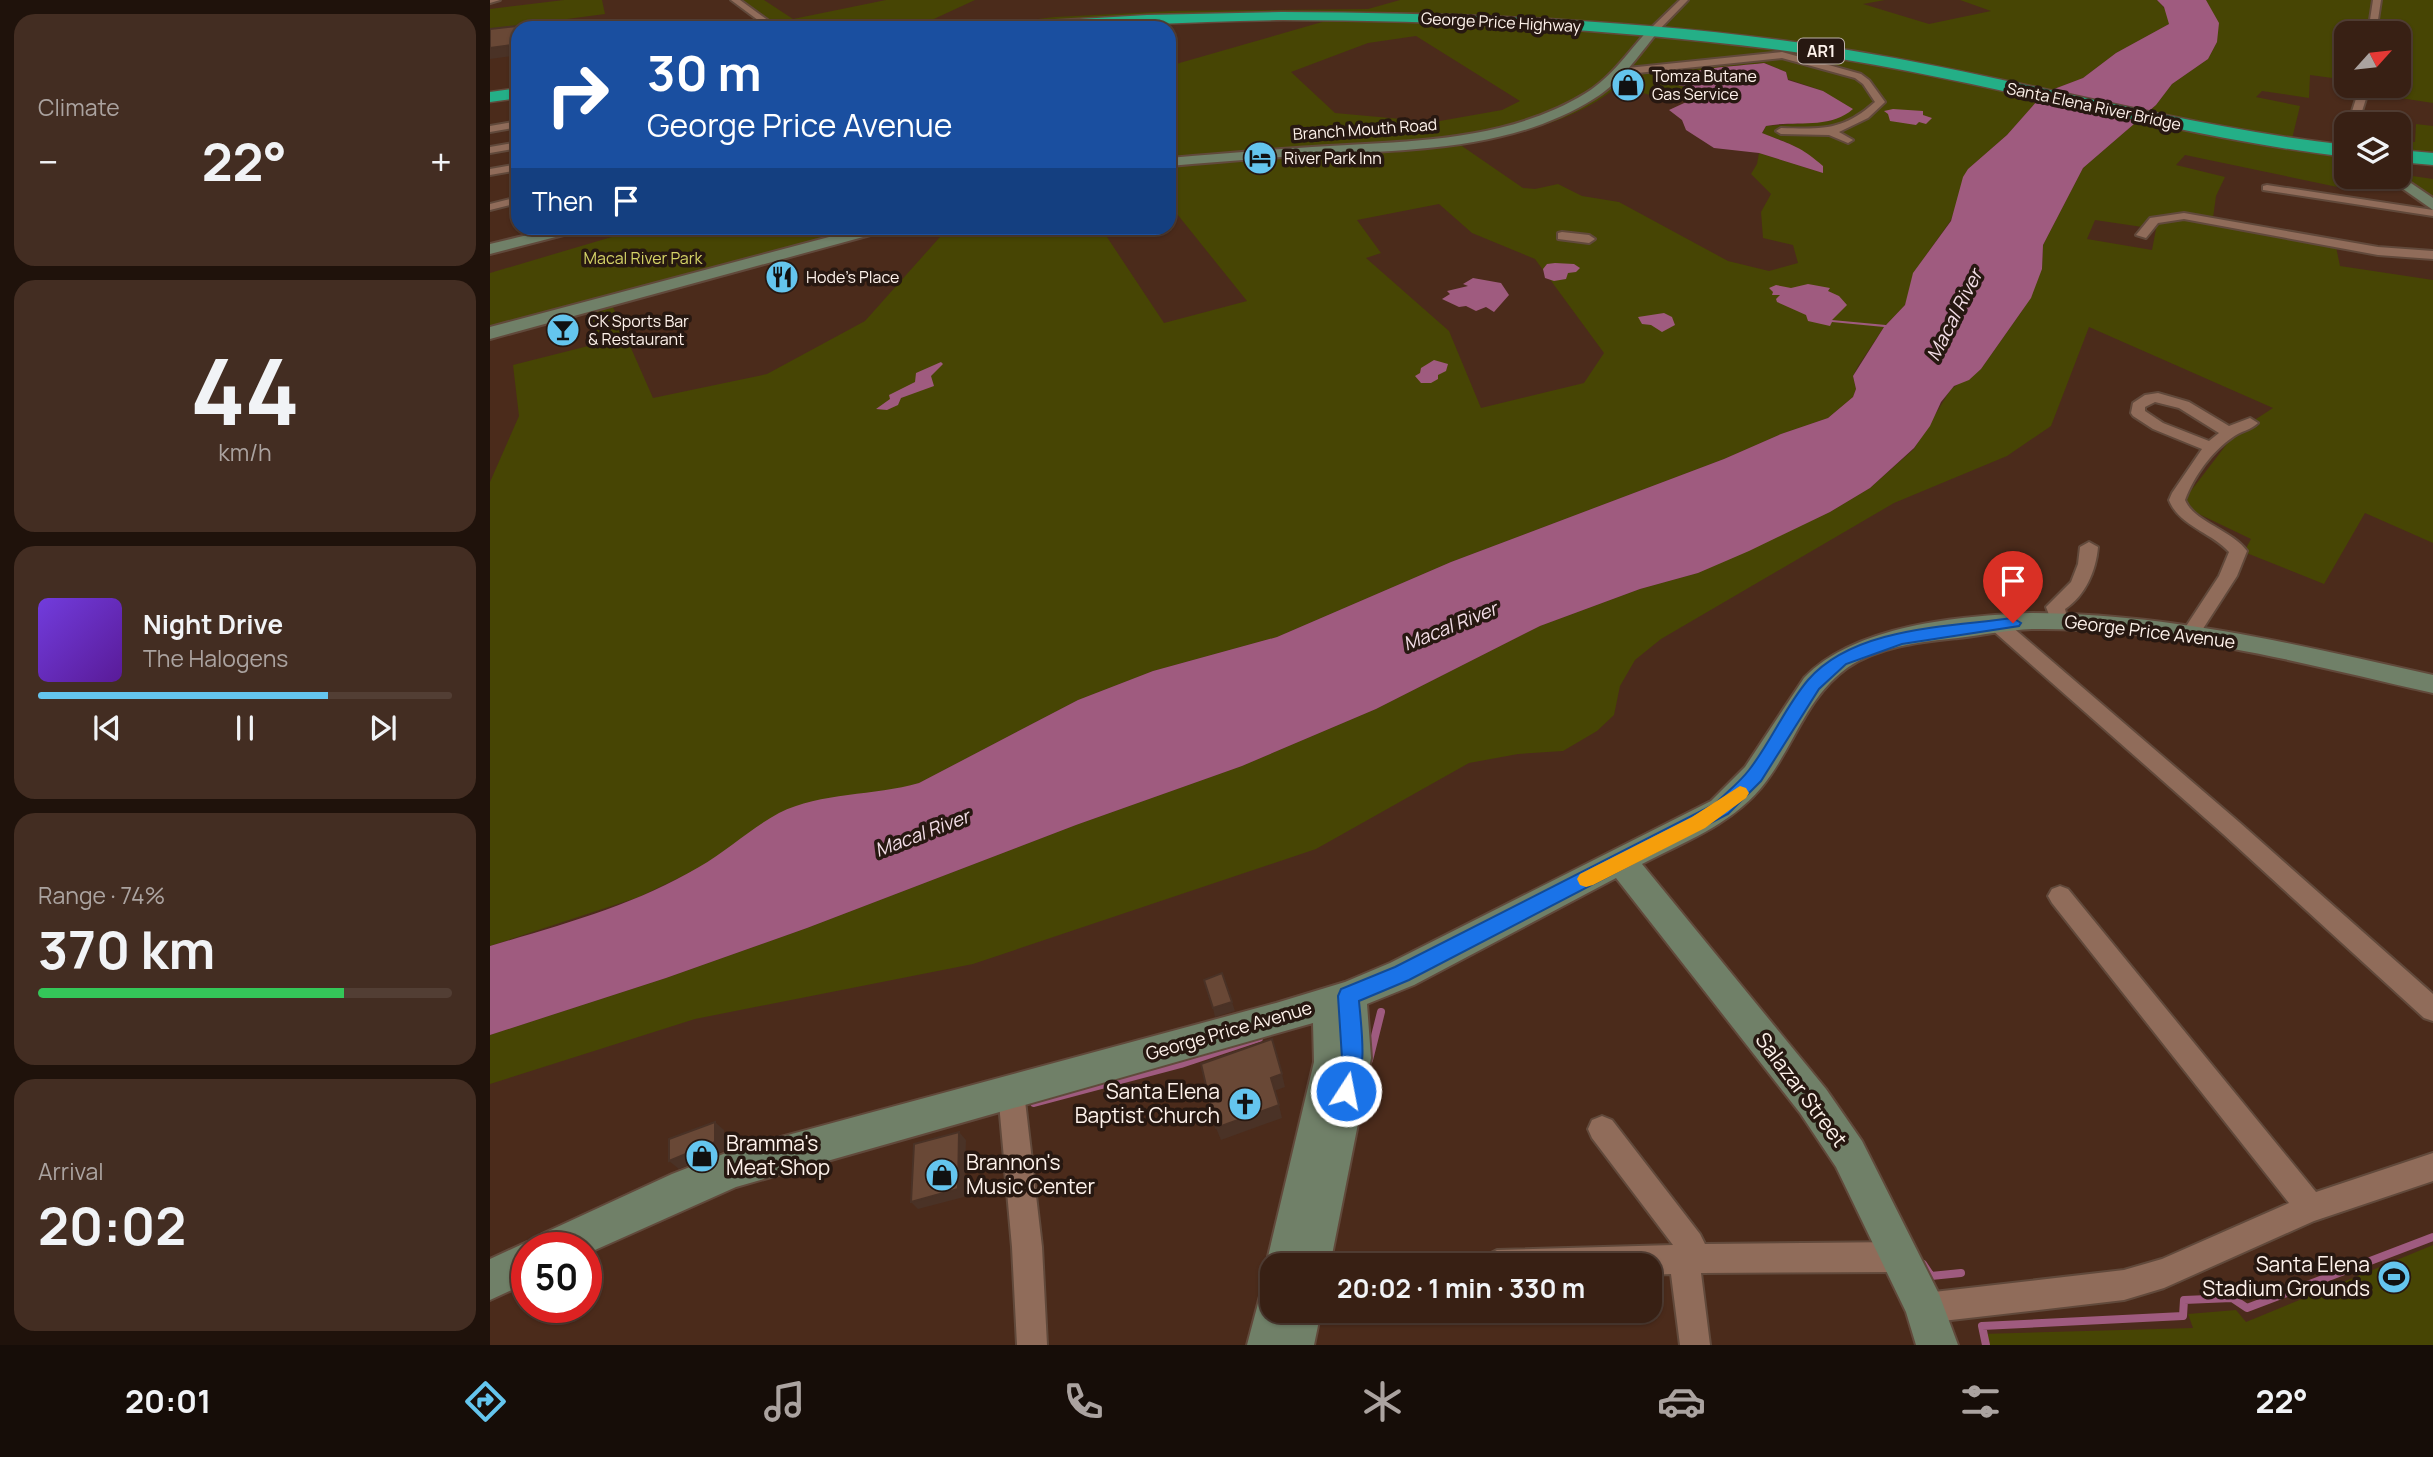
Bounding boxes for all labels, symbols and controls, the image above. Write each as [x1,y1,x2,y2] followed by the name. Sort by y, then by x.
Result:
[1420,7,1582,37] street label: George Price Highway
[2334,21,2412,98] north arrow
[2334,21,2411,189] map controls
[1798,38,1844,64] road number: AR1
[647,39,762,106] text: 30 m
[532,49,623,140] icon: right
[1652,65,1757,105] place label: Tomza Butane Gas Service
[1609,66,1647,104] shop icon: Tomza Butane Gas Service
[2005,77,2183,135] street label: Santa Elena River Bridge
[38,91,120,123] text: Climate
[647,103,952,147] text: George Price Avenue
[2334,112,2411,189] button: layers
[1292,113,1438,145] street label: Branch Mouth Road
[202,126,287,197] text: 22°
[38,135,59,187] text: −
[430,135,452,187] text: +
[1241,139,1279,177] hotel icon: River Park Inn
[1284,147,1382,169] place label: River Park Inn
[607,182,645,220] icon: arrive
[532,183,593,219] text: Then
[584,247,703,269] park label: Macal River Park
[763,258,801,296] restaurant icon: Hode's Place
[1920,263,1989,365] water label: Macal River
[806,266,899,288] place label: Hode's Place
[588,310,689,350] place label: CK Sports Bar & Restaurant
[544,311,582,349] bar icon: CK Sports Bar & Restaurant
[190,328,300,452] text: 44
[218,436,272,468] text: km/h
[1983,551,2043,623] pin
[1994,562,2032,600] icon: arrive
[1399,595,1503,657] water label: Macal River
[143,606,283,642] text: Night Drive
[2063,609,2237,653] street label: George Price Avenue
[143,642,288,674] text: The Halogens
[88,709,126,747] icon: previous
[226,709,264,747] icon: pause
[364,709,402,747] icon: next
[871,802,975,863] water label: Macal River
[38,879,165,911] text: Range · 74%
[38,914,215,985] text: 370 km
[1143,995,1315,1065] street label: George Price Avenue
[1749,1026,1854,1152] street label: Salazar Street
[1309,1054,1383,1128] position arrow
[1075,1077,1220,1129] place label: Santa Elena Baptist Church
[1226,1085,1264,1123] church icon: Santa Elena Baptist Church
[726,1129,830,1181] place label: Bramma's Meat Shop
[683,1137,721,1175] shop icon: Bramma's Meat Shop
[966,1148,1096,1200] place label: Brannon's Music Center
[38,1155,104,1187] text: Arrival
[923,1156,961,1194] shop icon: Brannon's Music Center
[38,1190,186,1261] text: 20:02
[511,1232,602,1323] speed limit sign: 50
[2202,1250,2370,1302] place label: Santa Elena Stadium Grounds
[2375,1258,2413,1296] sports icon: Santa Elena Stadium Grounds
[1337,1270,1585,1306] text: 20:02 · 1 min · 330 m
[461,1377,510,1426] icon: directions
[760,1377,809,1426] icon: music
[1059,1377,1108,1426] icon: phone
[1358,1377,1407,1426] icon: climate
[1657,1377,1706,1426] icon: car
[1956,1377,2005,1426] icon: filters
[125,1379,211,1423] text: 20:01
[2255,1379,2308,1423] text: 22°

